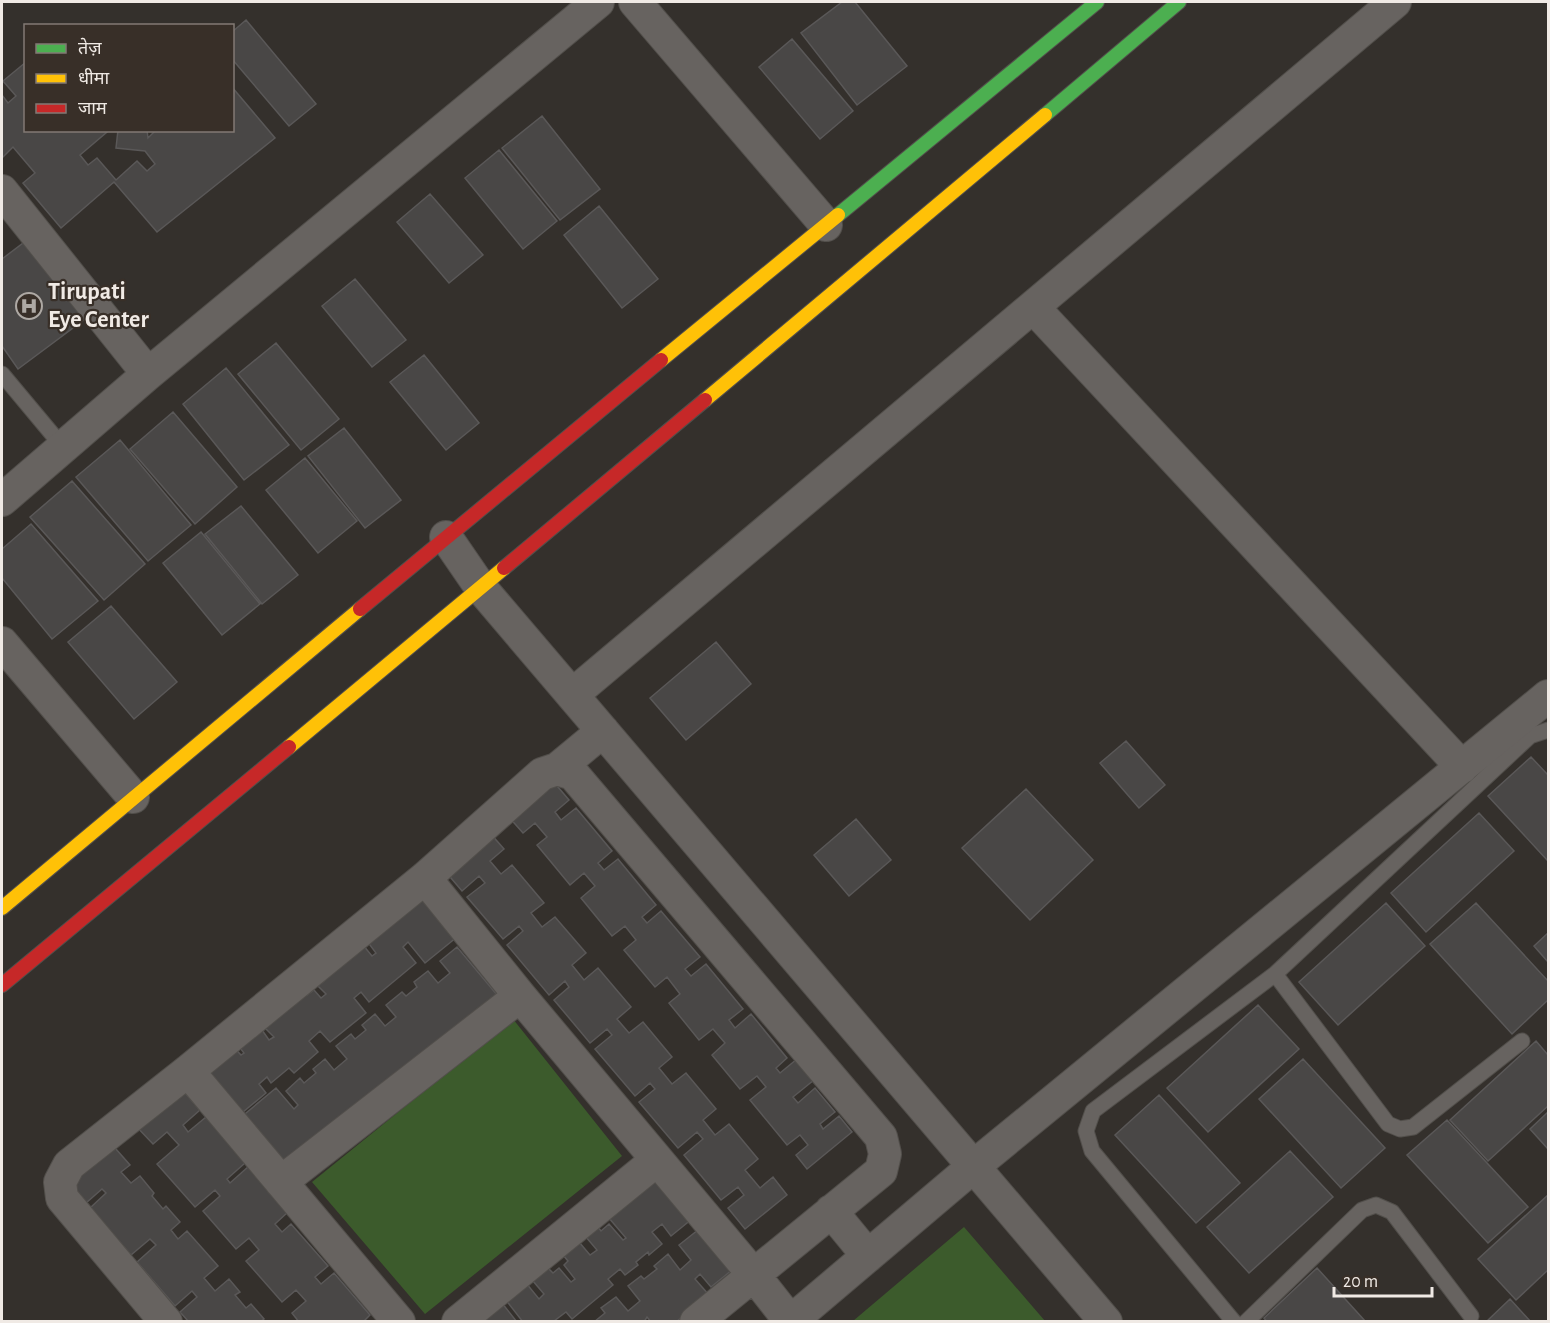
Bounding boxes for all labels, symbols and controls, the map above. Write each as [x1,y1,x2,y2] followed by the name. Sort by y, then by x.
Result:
[24,24,234,132] legend
[78,37,102,58] text: तेज़
[78,68,109,88] text: धीमा
[78,100,108,118] text: जाम
[48,280,149,332] place label: Tirupati Eye Center
[14,291,44,321] hospital icon: Tirupati Eye Center
[1334,1260,1432,1298] scale bar
[1343,1273,1378,1291] text: 20 m

